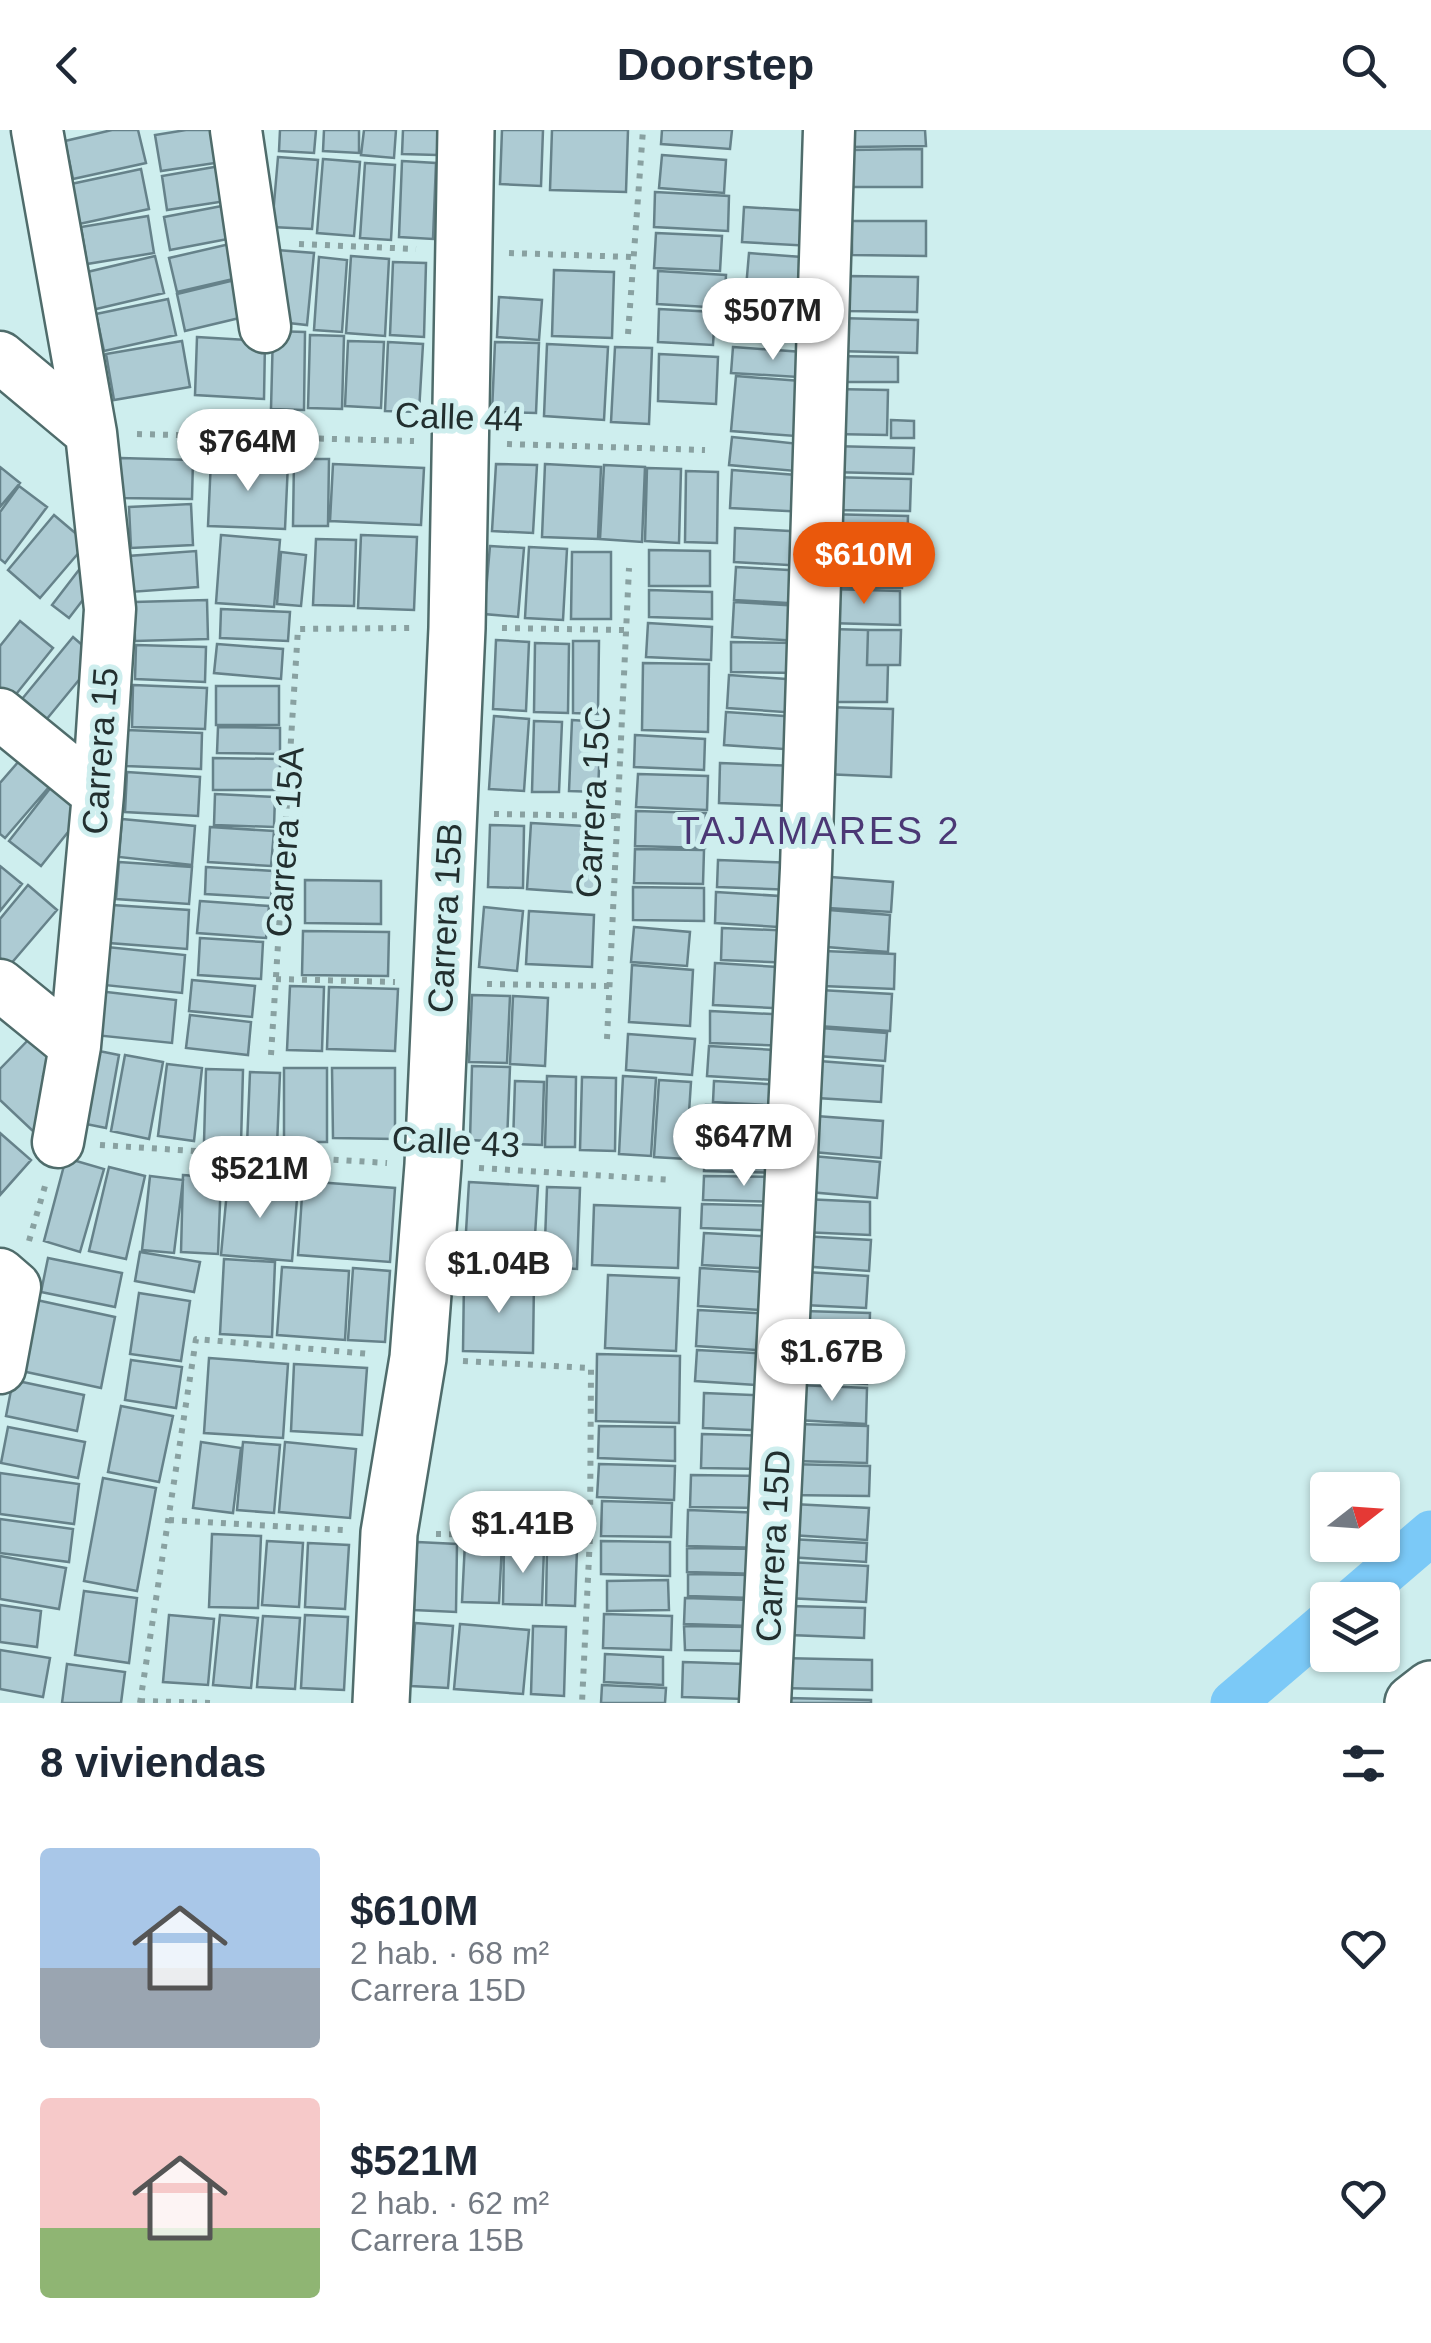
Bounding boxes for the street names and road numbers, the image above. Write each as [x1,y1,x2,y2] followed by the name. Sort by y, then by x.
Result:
[394,395,524,438] street label: Calle 44
[74,666,125,836] street label: Carrera 15
[568,705,617,899] street label: Carrera 15C
[258,745,311,938] street label: Carrera 15A
[420,822,469,1014] street label: Carrera 15B
[391,1119,521,1164] street label: Calle 43
[748,1449,797,1643] street label: Carrera 15D

